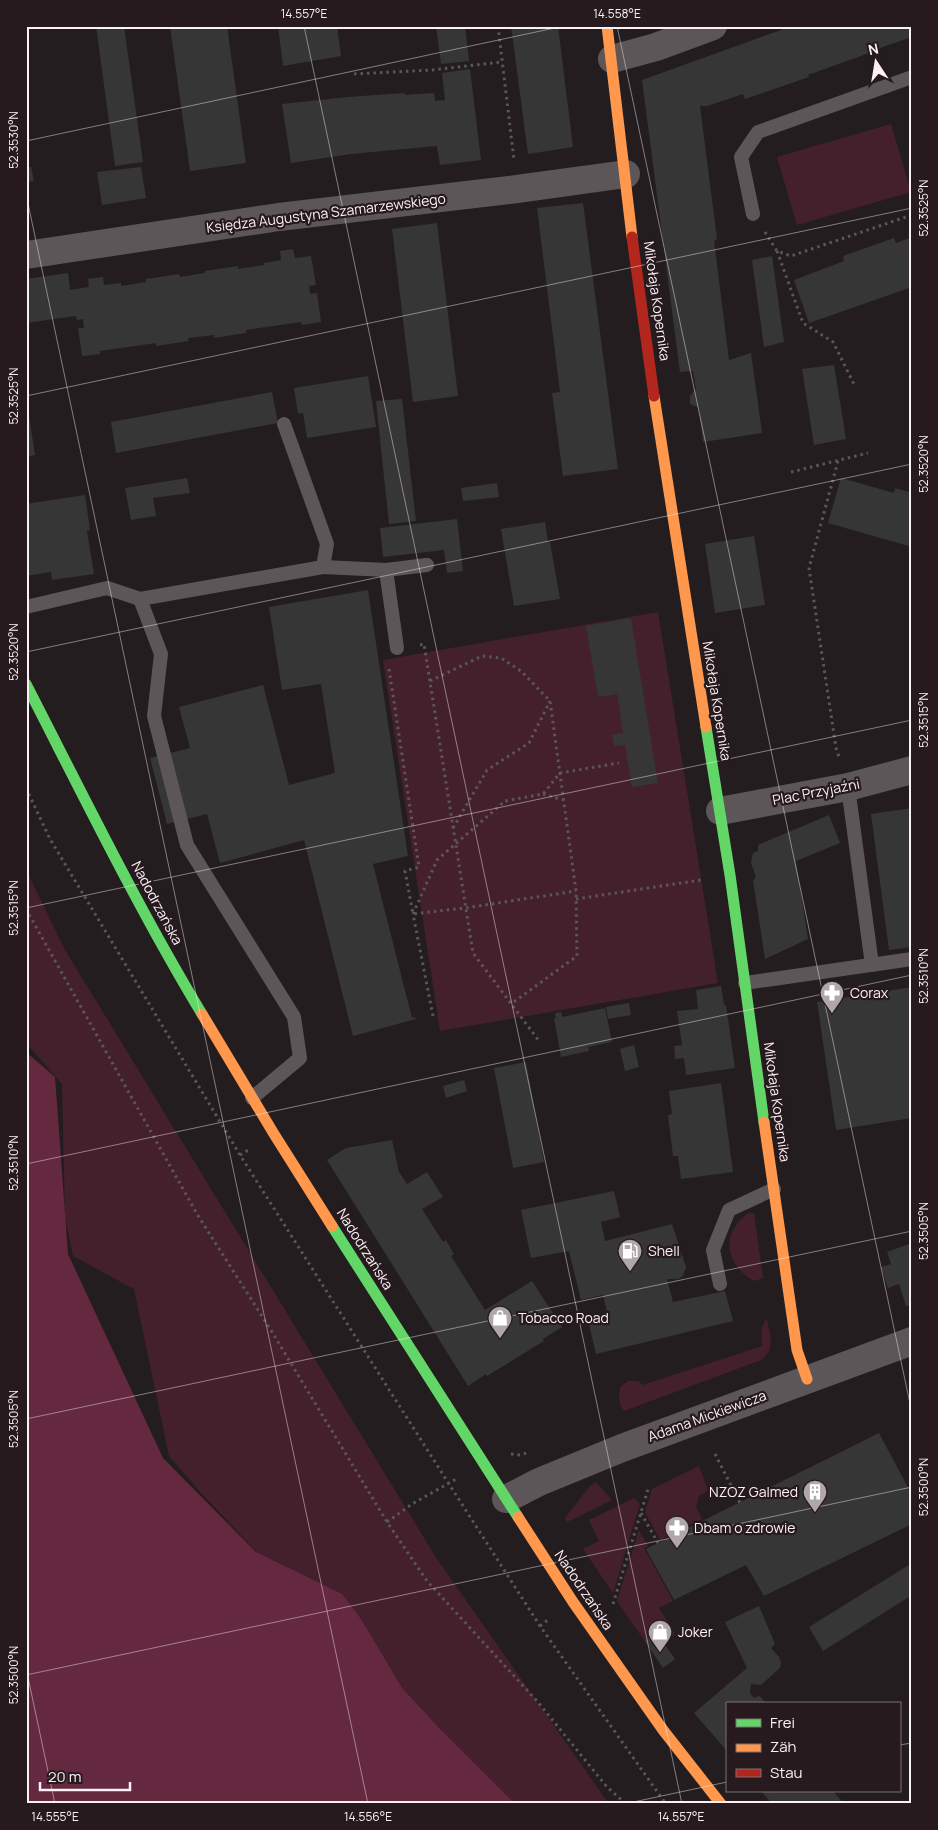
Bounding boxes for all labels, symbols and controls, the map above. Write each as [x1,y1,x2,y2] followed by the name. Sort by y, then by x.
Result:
[281,5,327,22] text: 14.557°E
[593,5,641,22] text: 14.558°E
[850,38,900,88] north arrow
[866,38,880,59] text: N
[5,111,22,169] text: 52.3530°N
[915,179,932,237] text: 52.3525°N
[205,188,447,237] street label: Księdza Augustyna Szamarzewskiego
[640,240,675,362] street label: Mikołaja Kopernika
[5,367,22,425] text: 52.3525°N
[915,435,932,493] text: 52.3520°N
[5,623,22,681] text: 52.3520°N
[699,640,736,762] street label: Mikołaja Kopernika
[915,692,932,748] text: 52.3515°N
[771,774,861,809] street label: Plac Przyjaźni
[127,857,188,948] street label: Nadodrzańska
[5,880,22,936] text: 52.3515°N
[915,948,932,1004] text: 52.3510°N
[819,980,845,1014] pharmacy icon: Corax
[850,983,889,1002] place label: Corax
[760,1041,795,1163] street label: Mikołaja Kopernika
[5,1135,22,1191] text: 52.3510°N
[915,1202,932,1260] text: 52.3505°N
[333,1205,398,1293] street label: Nadodrzańska
[617,1238,643,1272] fuel station icon: Shell
[648,1241,680,1260] place label: Shell
[487,1305,513,1339] shop icon: Tobacco Road
[518,1308,609,1327] place label: Tobacco Road
[645,1385,769,1446] street label: Adama Mickiewicza
[5,1390,22,1448] text: 52.3505°N
[915,1458,932,1516] text: 52.3500°N
[802,1479,828,1513] building icon: NZOZ Galmed
[709,1482,798,1501] place label: NZOZ Galmed
[664,1515,690,1549] pharmacy icon: Dbam o zdrowie
[694,1518,795,1537] place label: Dbam o zdrowie
[551,1546,618,1633] street label: Nadodrzańska
[647,1619,673,1653] shop icon: Joker
[678,1622,713,1641] place label: Joker
[5,1646,22,1704] text: 52.3500°N
[726,1702,900,1792] legend
[770,1712,795,1733] text: Frei
[770,1736,797,1757] text: Zäh
[40,1760,130,1792] scale bar
[770,1762,803,1783] text: Stau
[48,1766,81,1787] text: 20 m
[31,1808,79,1825] text: 14.555°E
[344,1808,392,1825] text: 14.556°E
[658,1808,704,1825] text: 14.557°E

